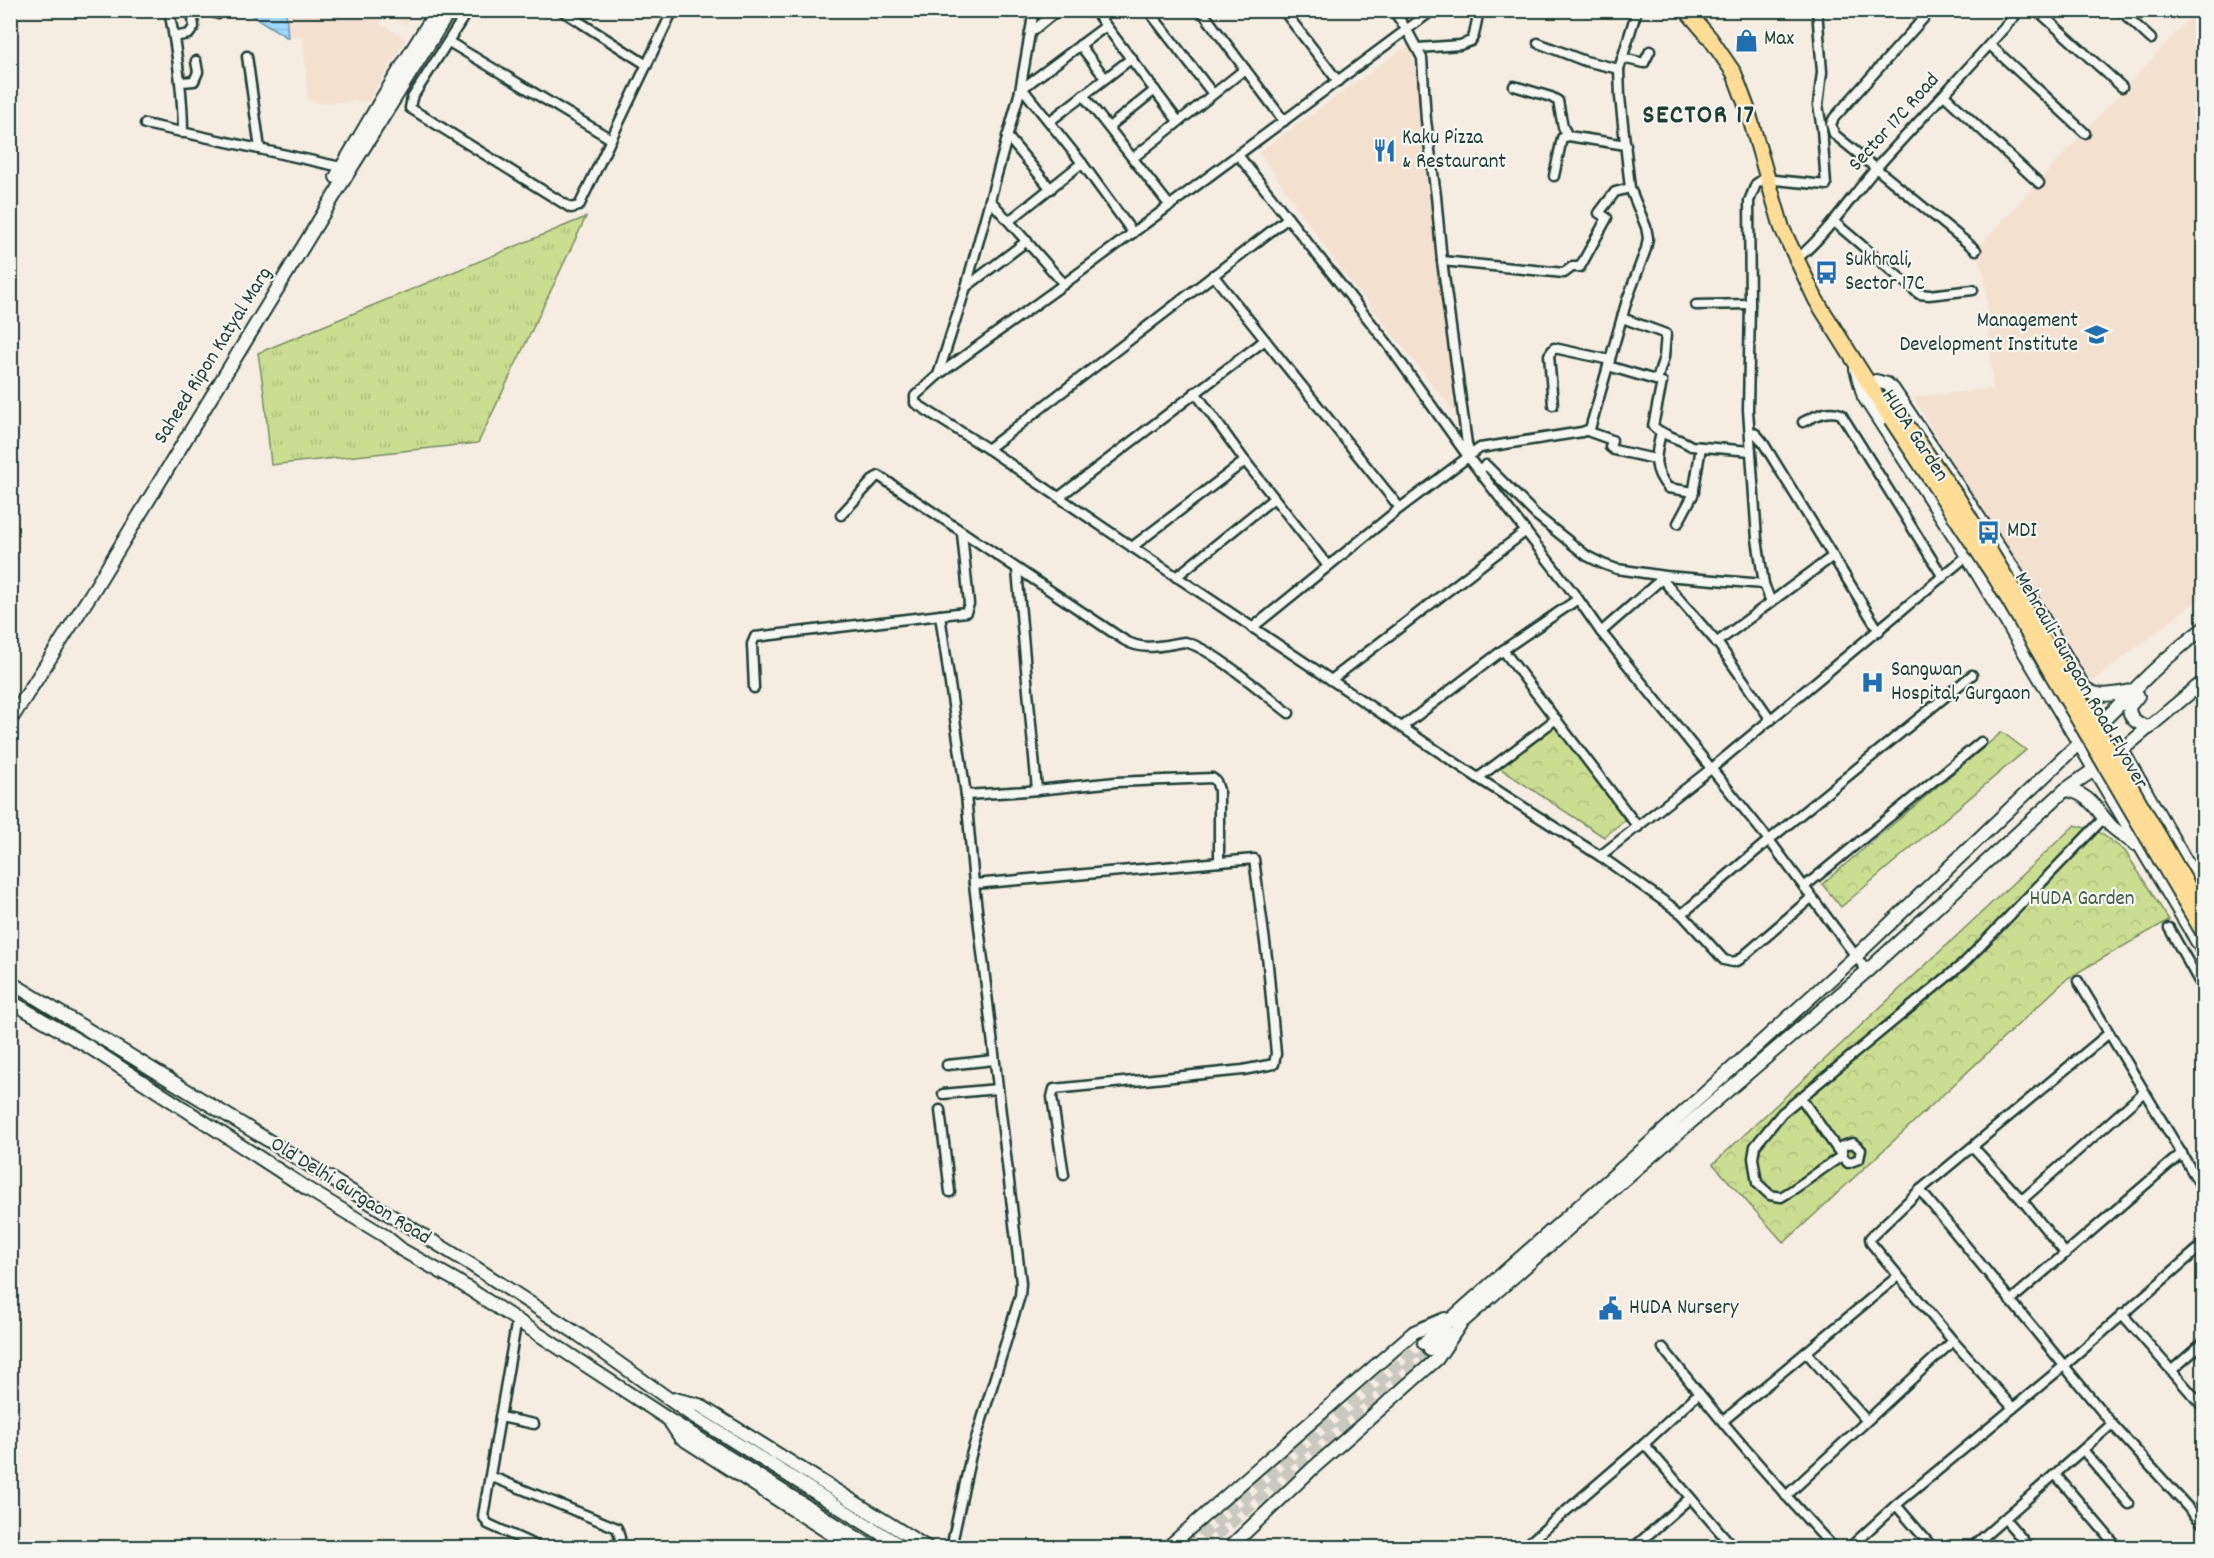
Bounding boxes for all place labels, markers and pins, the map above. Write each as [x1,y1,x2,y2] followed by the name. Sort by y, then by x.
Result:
[1764,25,1794,55] place label: Max
[1733,27,1759,53] shop icon: Max
[1402,124,1506,178] place label: Kaku Pizza & Restaurant
[1371,138,1397,164] restaurant icon: Kaku Pizza & Restaurant
[1845,246,1925,300] place label: Sukhrali, Sector 17C
[1814,260,1840,286] bus stop icon: Sukhrali, Sector 17C
[1900,307,2078,361] place label: Management Development Institute
[2083,321,2109,347] school or university icon: Management Development Institute
[2007,517,2037,547] place label: MDI
[1976,519,2002,545] bus stop icon: MDI
[1891,656,2030,710] place label: Sangwan Hospital, Gurgaon
[1860,670,1886,696] hospital icon: Sangwan Hospital, Gurgaon
[1629,1294,1739,1324] place label: HUDA Nursery
[1598,1296,1624,1322] public building icon: HUDA Nursery

